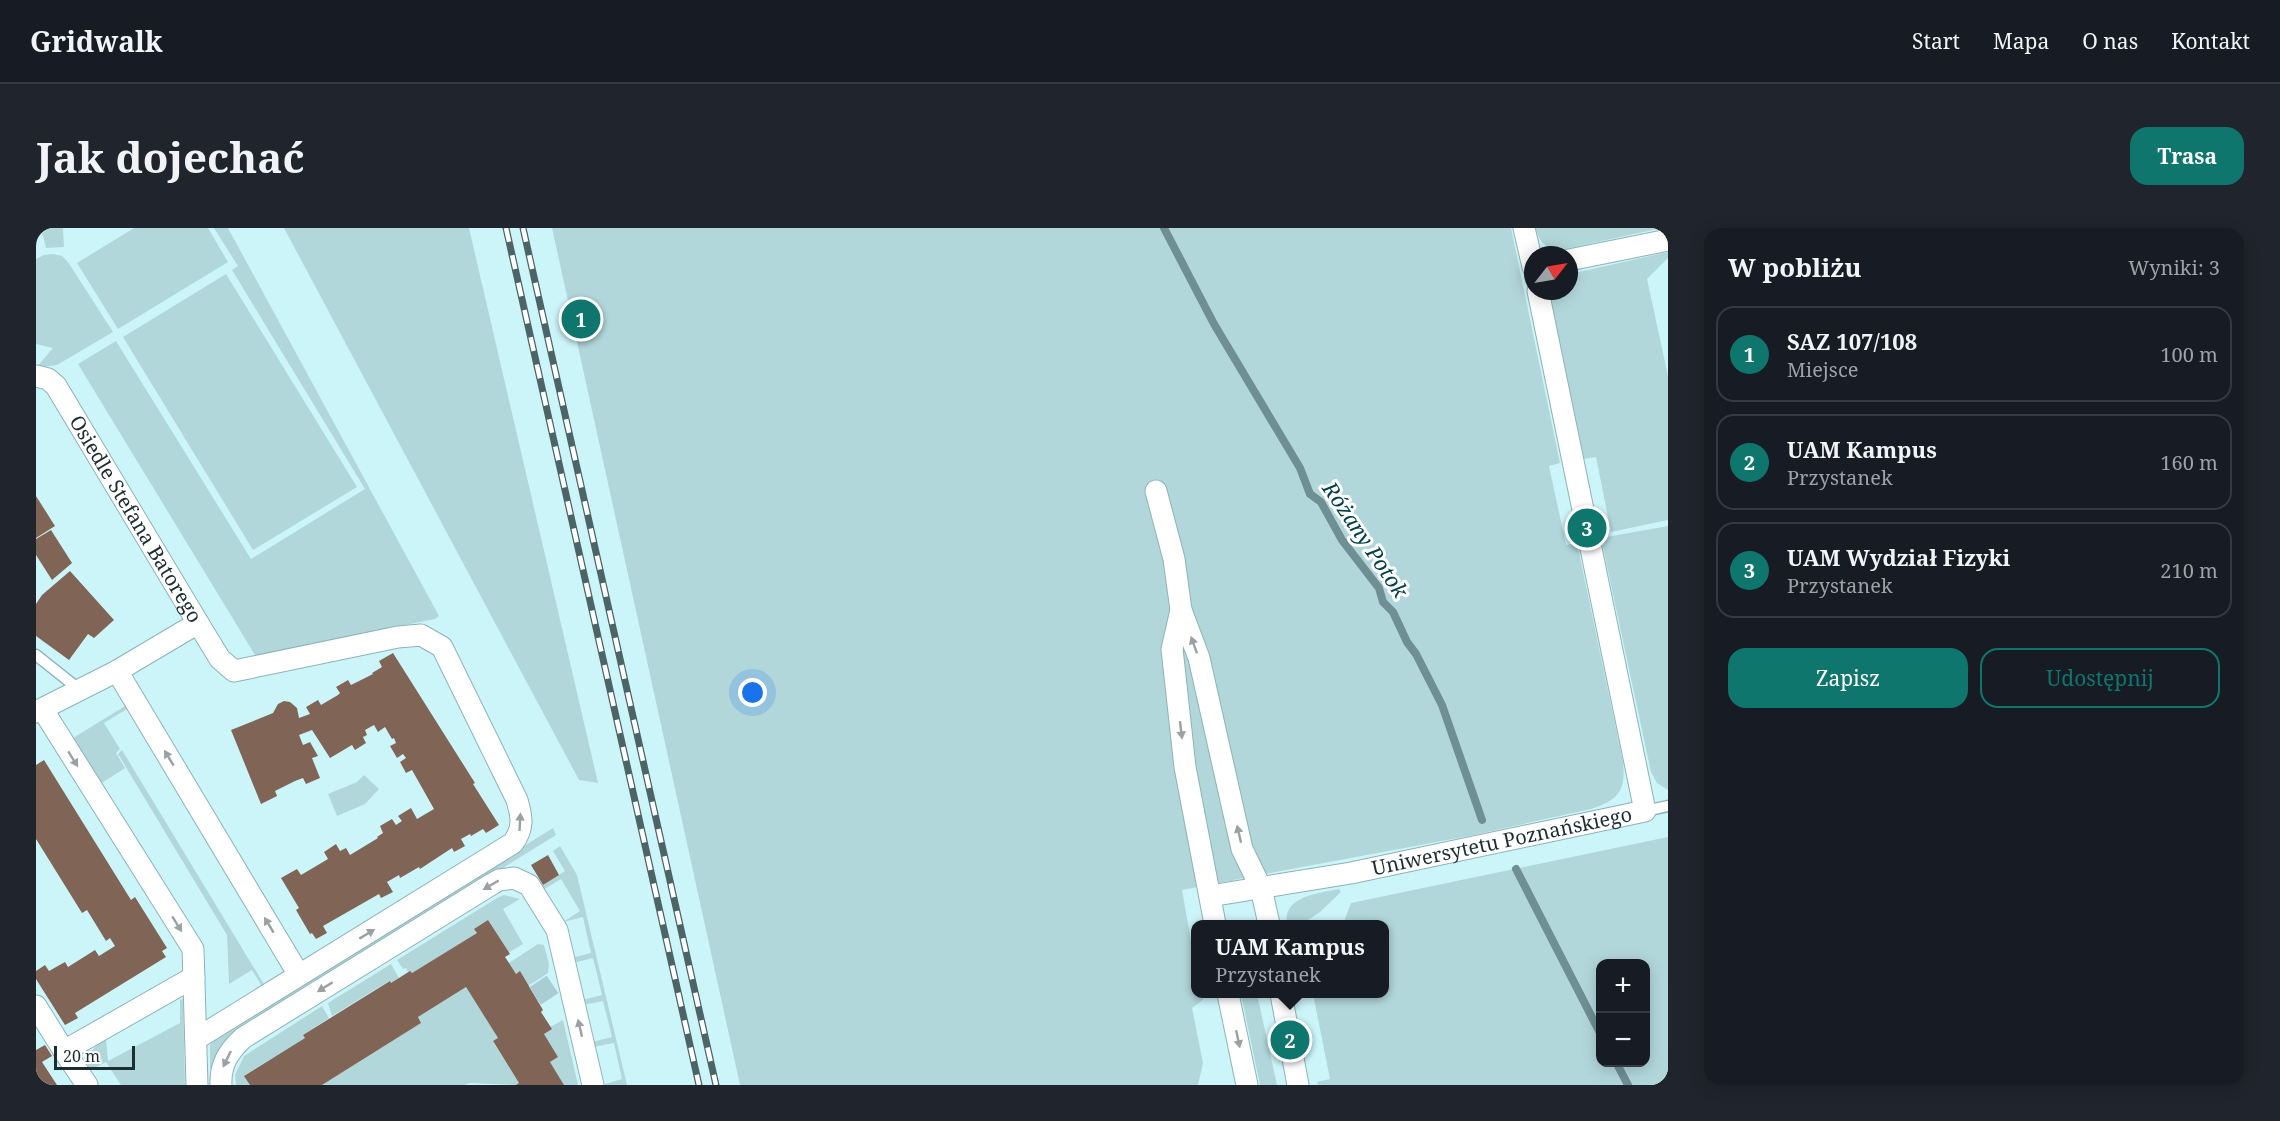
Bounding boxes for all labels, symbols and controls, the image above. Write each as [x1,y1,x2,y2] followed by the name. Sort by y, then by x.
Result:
[30,22,163,60] text: Gridwalk
[1912,27,1960,55] text: Start
[1993,27,2049,55] text: Mapa
[2082,27,2138,55] text: O nas
[2171,27,2250,55] text: Kontakt
[2130,127,2244,185] button: Trasa
[36,128,305,185] text: Jak dojechać
[1524,246,1578,300] north arrow
[1728,249,1862,285] text: W pobliżu
[2128,254,2220,281] text: Wyniki: 3
[562,296,600,341] pin: 1
[1787,326,1917,356] text: SAZ 107/108
[1744,341,1755,368] text: 1
[2160,341,2218,368] text: 100 m
[1787,356,1858,383] text: Miejsce
[63,410,209,627] street label: Osiedle Stefana Batorego
[1787,434,1937,464] text: UAM Kampus
[1744,449,1755,476] text: 2
[2160,449,2218,476] text: 160 m
[1787,464,1893,491] text: Przystanek
[1316,475,1416,604] water label: Różany Potok
[1568,506,1606,550] pin: 3
[1787,542,2010,572] text: UAM Wydział Fizyki
[1744,557,1755,584] text: 3
[2160,557,2218,584] text: 210 m
[1787,572,1893,599] text: Przystanek
[1189,636,1199,654] one-way arrow
[1728,648,1968,708] button: Zapisz
[1980,648,2220,708] button: Udostępnij
[738,678,767,707] your location
[1176,720,1186,739] one-way arrow
[163,750,174,766] one-way arrow
[68,751,79,767] one-way arrow
[1369,800,1634,881] street label: Uniwersytetu Poznańskiego
[516,813,525,832] one-way arrow
[1234,825,1243,844] one-way arrow
[482,880,499,890] one-way arrow
[172,916,183,932] one-way arrow
[263,917,274,933] one-way arrow
[1191,920,1389,998] popup
[359,928,375,939] one-way arrow
[1215,931,1365,961] text: UAM Kampus
[1596,959,1650,1067] map controls
[1596,959,1650,1013] button: +
[1215,961,1321,988] text: Przystanek
[317,982,333,993] one-way arrow
[1596,1013,1650,1067] button: −
[1270,1018,1310,1062] pin: 2
[574,1019,584,1037] one-way arrow
[1233,1030,1243,1049] one-way arrow
[54,1043,135,1070] scale bar
[63,1045,100,1067] text: 20 m
[222,1051,231,1068] one-way arrow

